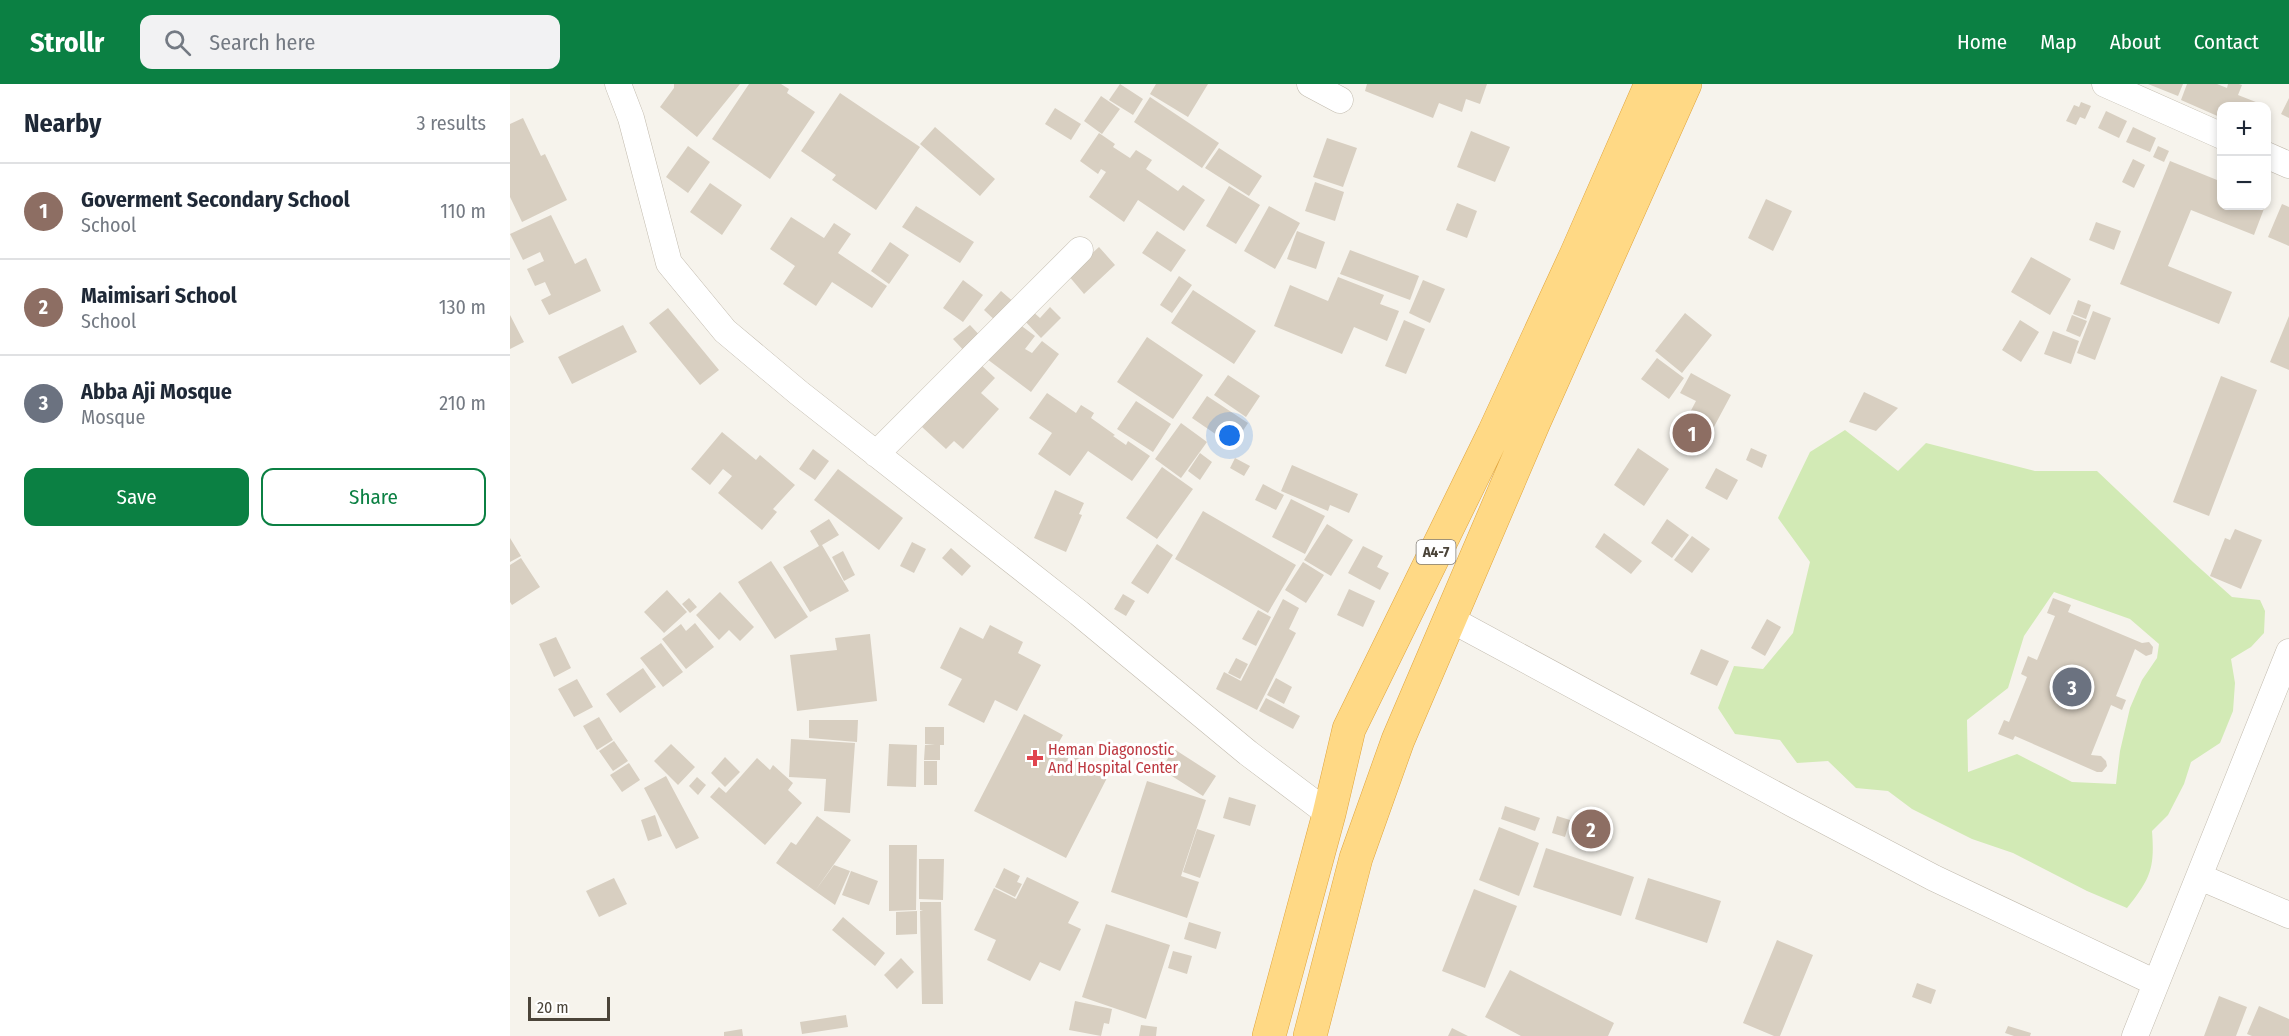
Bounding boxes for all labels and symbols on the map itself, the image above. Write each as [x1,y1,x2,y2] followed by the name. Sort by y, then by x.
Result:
[1672,410,1712,456] pin: 1
[1215,421,1244,450] your location
[1416,540,1456,564] road number: A4-7
[2052,664,2092,710] pin: 3
[1048,740,1178,777] place label: Heman Diagonostic And Hospital Center
[1026,749,1044,767] marker: Heman Diagonostic And Hospital Center
[1572,806,1610,852] pin: 2
[528,994,610,1022] scale bar

